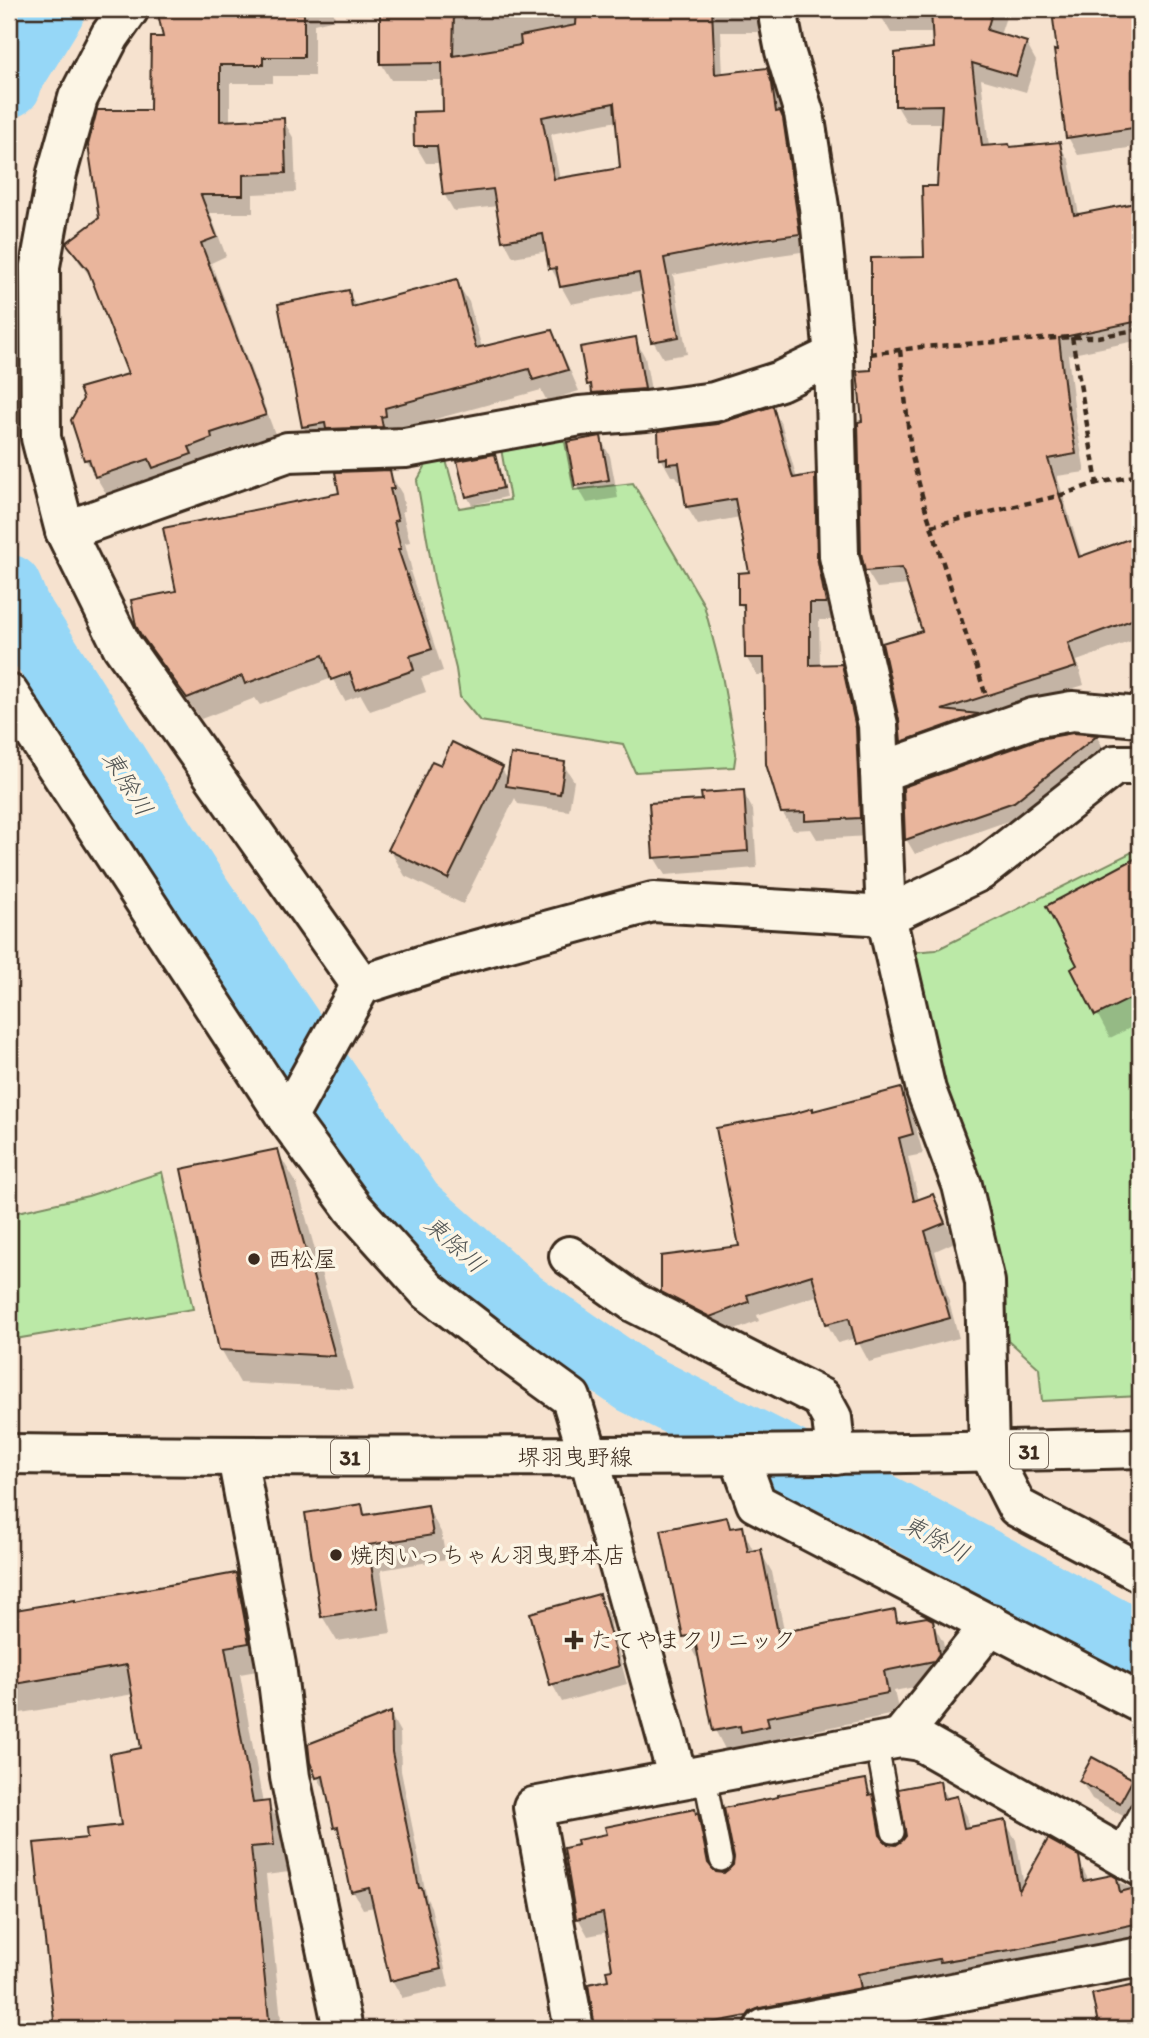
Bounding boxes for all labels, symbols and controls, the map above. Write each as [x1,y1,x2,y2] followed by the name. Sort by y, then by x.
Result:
[97,745,159,821] water label: 東除川
[419,1209,491,1279] water label: 東除川
[268,1245,337,1273] place label: 西松屋
[246,1251,262,1267] marker: 西松屋
[1010,1434,1048,1468] road number: 31
[331,1440,369,1474] road number: 31
[518,1443,633,1471] street label: 堺羽曳野線
[897,1508,975,1568] water label: 東除川
[350,1541,626,1569] place label: 焼肉いっちゃん羽曳野本店
[328,1547,344,1563] marker: 焼肉いっちゃん羽曳野本店
[590,1626,796,1654] place label: たてやまクリニック
[564,1630,584,1650] marker: たてやまクリニック

